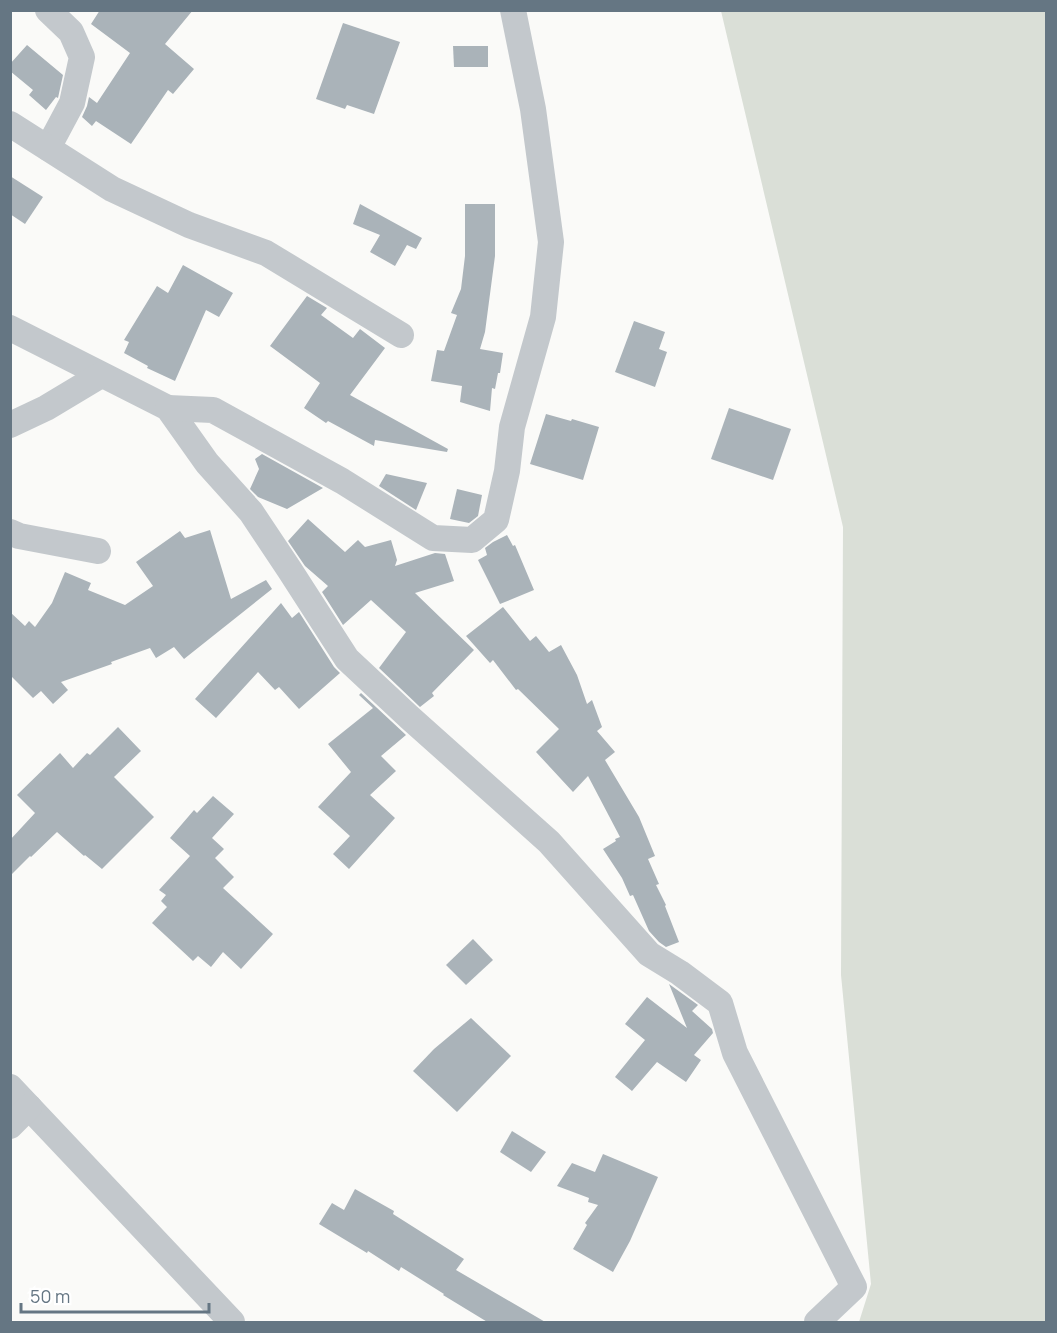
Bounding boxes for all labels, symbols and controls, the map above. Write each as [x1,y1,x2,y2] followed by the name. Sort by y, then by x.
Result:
[21,1276,208,1314] scale bar
[30,1284,70,1308] text: 50 m

